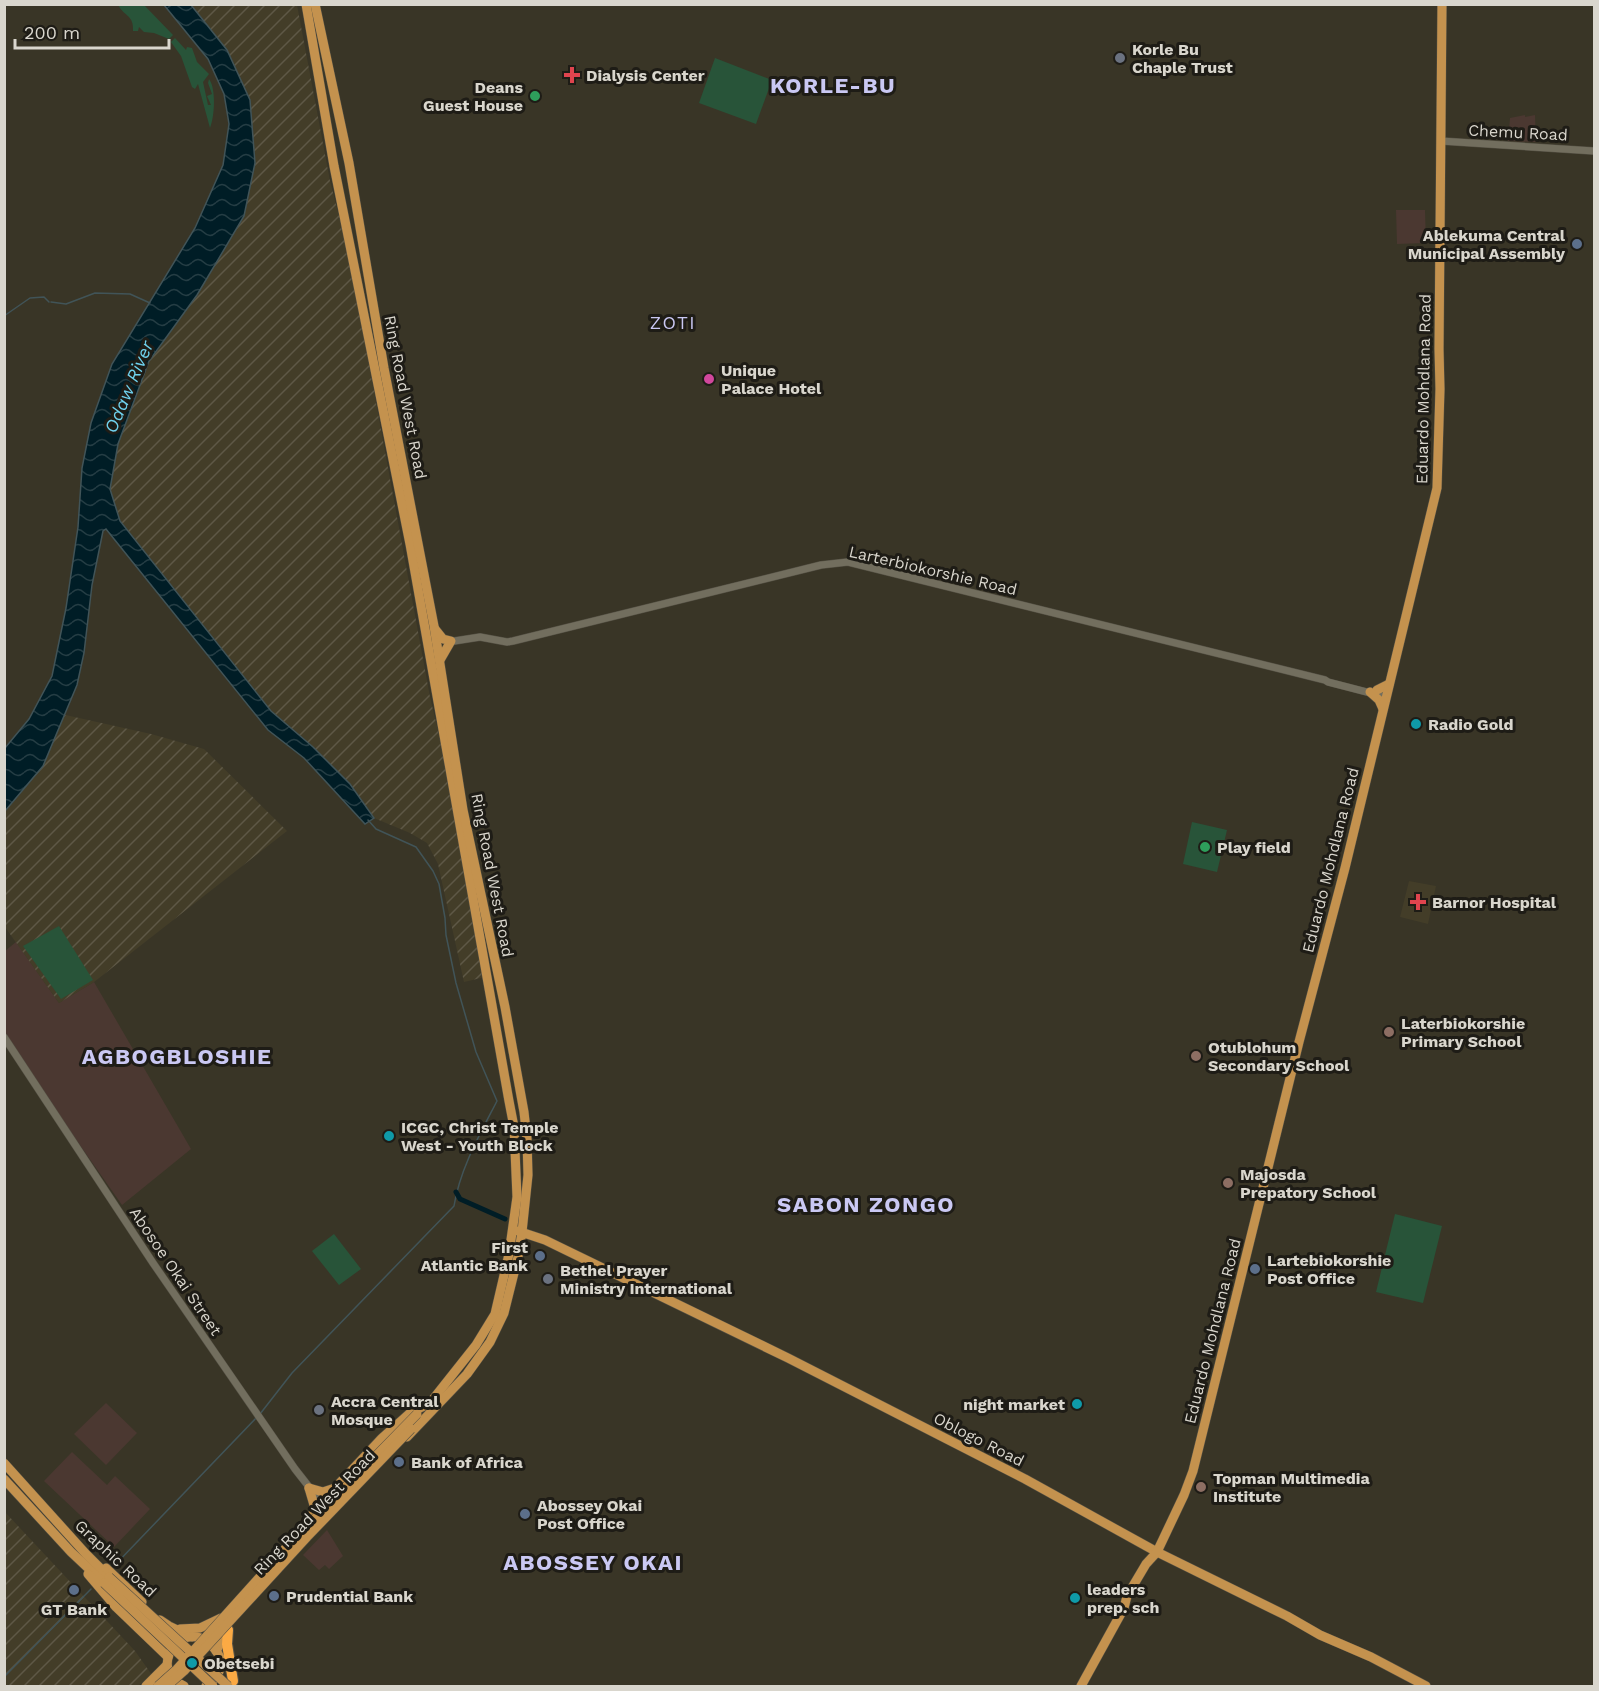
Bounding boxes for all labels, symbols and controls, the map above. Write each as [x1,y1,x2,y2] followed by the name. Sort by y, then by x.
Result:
[15,12,170,50] scale bar
[24,22,80,43] text: 200 m
[1132,40,1233,77] place label: Korle Bu Chaple Trust
[1113,51,1127,65] marker: Korle Bu Chaple Trust
[563,66,581,84] marker: Dialysis Center
[586,66,705,85] place label: Dialysis Center
[770,73,896,98] district label: KORLE-BU
[423,78,523,115] place label: Deans Guest House
[528,89,542,103] marker: Deans Guest House
[1468,120,1568,145] street label: Chemu Road
[1408,226,1566,263] place label: Ablekuma Central Municipal Assembly
[1570,237,1584,251] marker: Ablekuma Central Municipal Assembly
[1412,294,1435,484] street label: Eduardo Mohdlana Road
[650,312,696,333] district label: ZOTI
[380,314,431,481] street label: Ring Road West Road
[100,337,158,436] water label: Odaw River
[721,361,822,398] place label: Unique Palace Hotel
[702,372,716,386] marker: Unique Palace Hotel
[847,542,1019,599] street label: Larterbiokorshie Road
[1428,715,1514,734] place label: Radio Gold
[1409,717,1423,731] marker: Radio Gold
[1298,765,1363,955] street label: Eduardo Mohdlana Road
[467,792,518,959] street label: Ring Road West Road
[1217,838,1291,857] place label: Play field
[1198,840,1212,854] marker: Play field
[1409,893,1427,911] marker: Barnor Hospital
[1432,893,1557,912] place label: Barnor Hospital
[1401,1014,1525,1051] place label: Laterbiokorshie Primary School
[1382,1025,1396,1039] marker: Laterbiokorshie Primary School
[1208,1038,1350,1075] place label: Otublohum Secondary School
[82,1044,272,1069] district label: AGBOGBLOSHIE
[1189,1049,1203,1063] marker: Otublohum Secondary School
[401,1118,559,1155] place label: ICGC, Christ Temple West - Youth Block
[382,1129,396,1143] marker: ICGC, Christ Temple West - Youth Block
[1240,1165,1377,1202] place label: Majosda Prepatory School
[1221,1176,1235,1190] marker: Majosda Prepatory School
[777,1192,955,1217] district label: SABON ZONGO
[126,1204,226,1339] street label: Abosoe Okai Street
[1180,1236,1245,1426] street label: Eduardo Mohdlana Road
[421,1238,528,1275] place label: First Atlantic Bank
[533,1249,547,1263] marker: First Atlantic Bank
[1267,1251,1391,1288] place label: Lartebiokorshie Post Office
[560,1261,733,1298] place label: Bethel Prayer Ministry International
[1248,1262,1262,1276] marker: Lartebiokorshie Post Office
[541,1272,555,1286] marker: Bethel Prayer Ministry International
[331,1392,439,1429] place label: Accra Central Mosque
[963,1395,1065,1414] place label: night market
[1070,1397,1084,1411] marker: night market
[312,1403,326,1417] marker: Accra Central Mosque
[930,1408,1027,1470] street label: Oblogo Road
[250,1446,379,1579] street label: Ring Road West Road
[411,1453,523,1472] place label: Bank of Africa
[392,1455,406,1469] marker: Bank of Africa
[1213,1469,1370,1506] place label: Topman Multimedia Institute
[1194,1480,1208,1494] marker: Topman Multimedia Institute
[537,1496,642,1533] place label: Abossey Okai Post Office
[518,1507,532,1521] marker: Abossey Okai Post Office
[71,1516,160,1601] street label: Graphic Road
[503,1550,683,1575] district label: ABOSSEY OKAI
[1087,1580,1160,1617] place label: leaders prep. sch
[67,1583,81,1597] marker: GT Bank
[286,1587,413,1606] place label: Prudential Bank
[267,1589,281,1603] marker: Prudential Bank
[1068,1591,1082,1605] marker: leaders prep. sch
[41,1600,107,1619] place label: GT Bank
[204,1654,274,1673] place label: Obetsebi
[185,1656,199,1670] marker: Obetsebi

